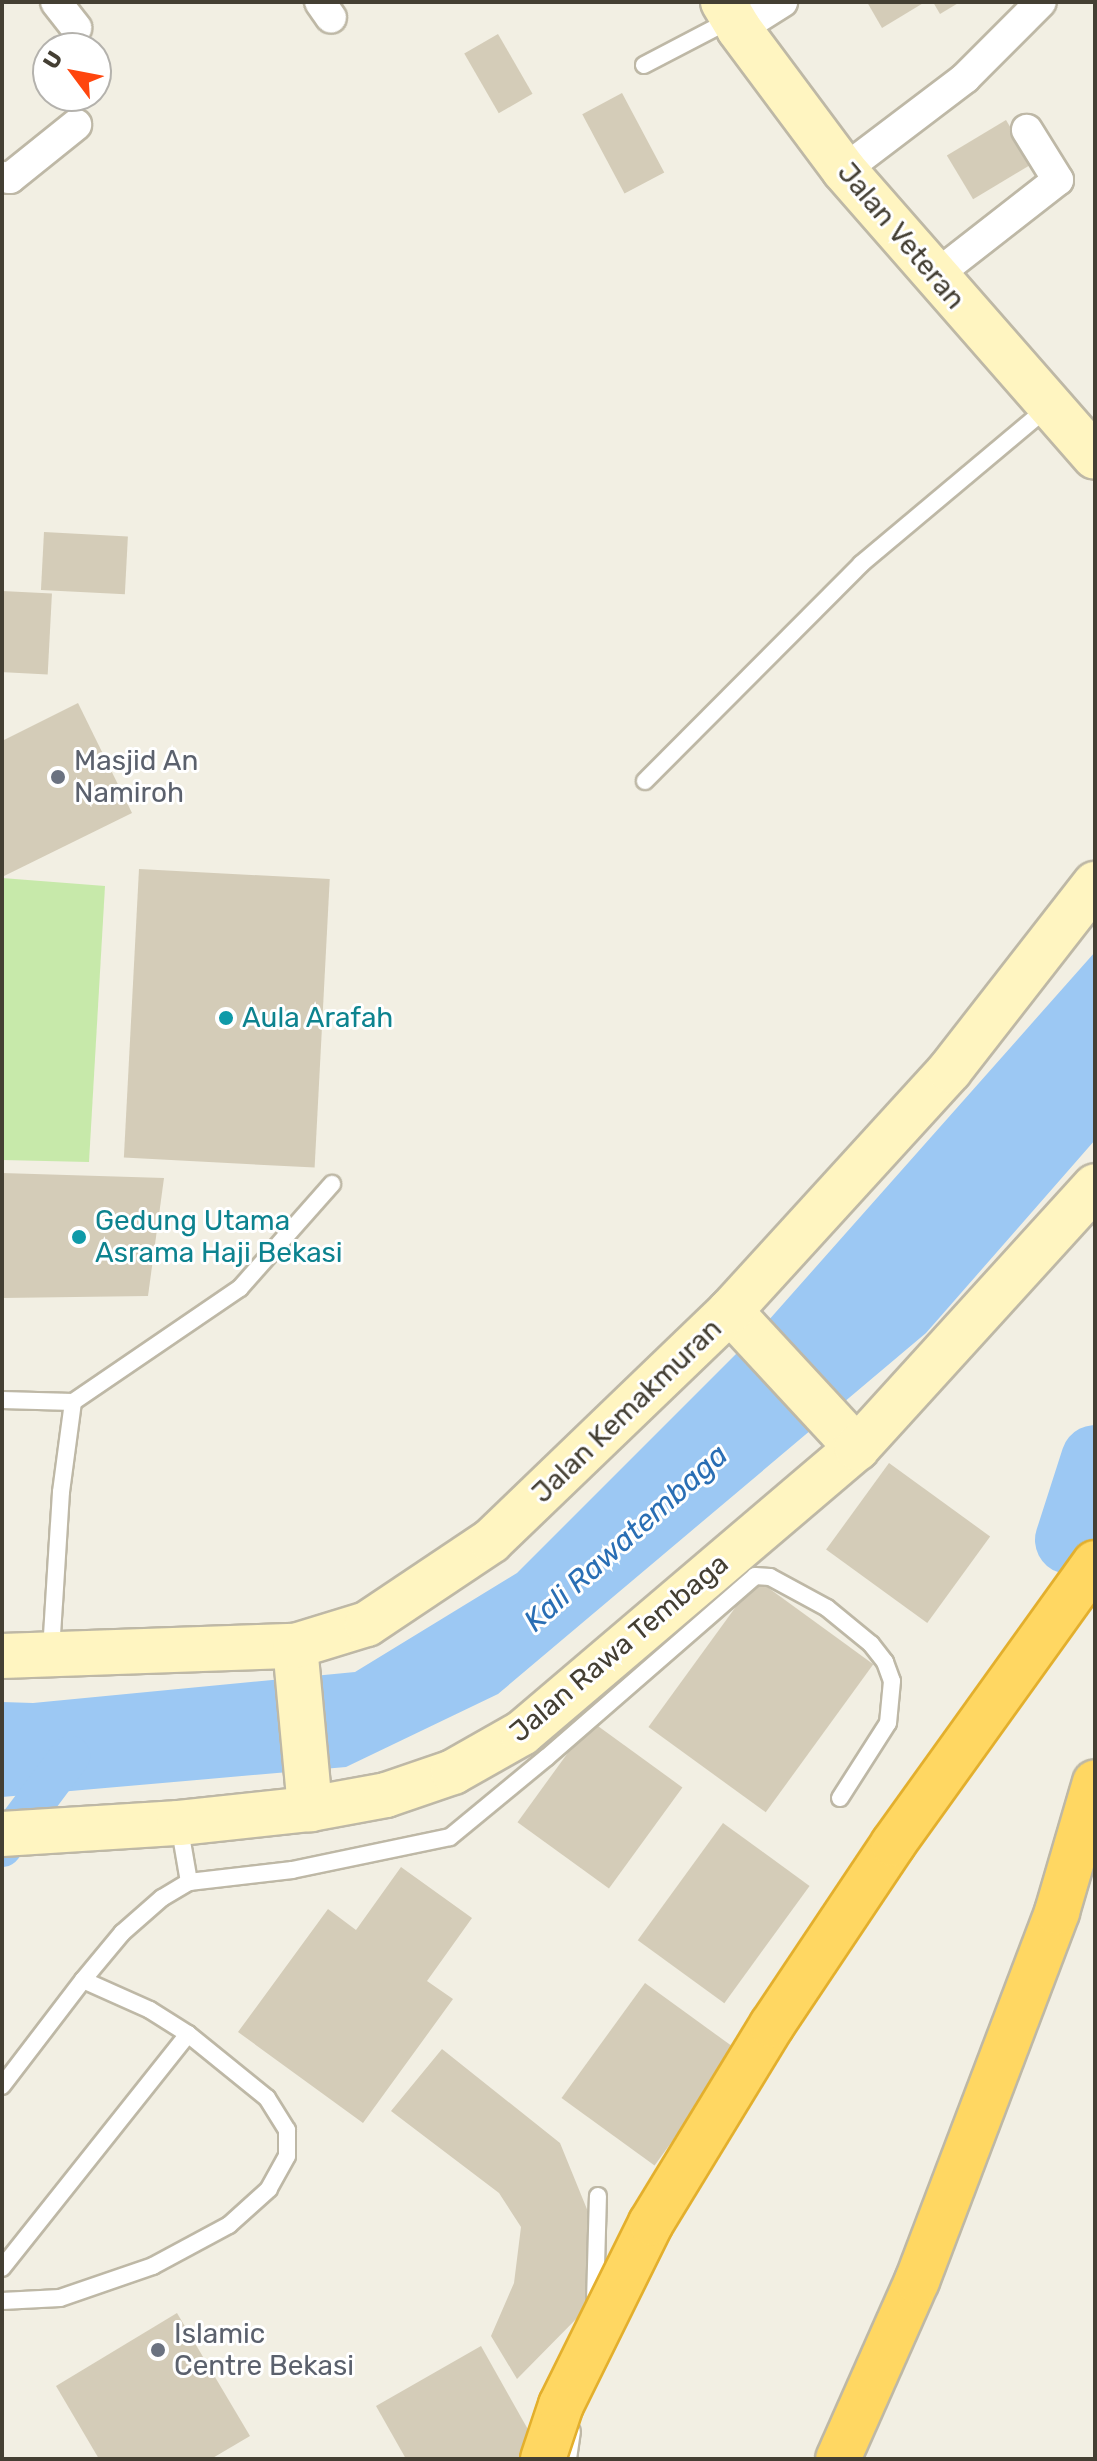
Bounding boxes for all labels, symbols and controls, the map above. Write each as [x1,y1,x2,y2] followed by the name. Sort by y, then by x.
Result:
[32,32,112,112] north arrow
[37,46,69,74] text: U
[830,156,972,316] street label: Jalan Veteran
[74,744,199,810] place label: Masjid An Namiroh
[49,768,67,786] marker: Masjid An Namiroh
[242,1001,394,1035] place label: Aula Arafah
[217,1009,235,1027] marker: Aula Arafah
[95,1204,343,1270] place label: Gedung Utama Asrama Haji Bekasi
[70,1228,88,1246] marker: Gedung Utama Asrama Haji Bekasi
[525,1312,729,1510] street label: Jalan Kemakmuran
[517,1437,735,1639] water label: Kali Rawatembaga
[503,1547,735,1749] street label: Jalan Rawa Tembaga
[174,2317,354,2383] place label: Islamic Centre Bekasi
[149,2341,167,2359] marker: Islamic Centre Bekasi

